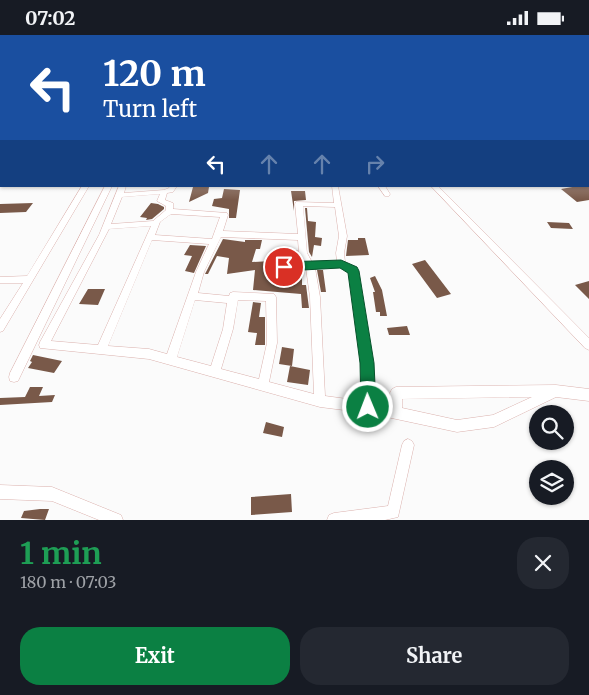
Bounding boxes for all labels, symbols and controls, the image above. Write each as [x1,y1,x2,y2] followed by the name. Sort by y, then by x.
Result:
[25,6,75,30] text: 07:02
[103,52,206,96] text: 120 m
[20,55,85,120] icon: left
[103,95,197,123] text: Turn left
[202,150,230,178] icon: left
[255,150,283,178] icon: ahead
[308,150,336,178] icon: ahead
[361,150,389,178] icon: right
[263,246,305,288] pin
[270,253,298,281] icon: arrive
[341,380,393,432] position arrow
[529,405,574,505] map controls
[529,405,574,450] button: search
[529,460,574,505] button: layers
[20,534,102,572] text: 1 min
[517,537,569,589] button: close
[20,572,116,592] text: 180 m · 07:03
[20,627,290,685] button: Exit
[300,627,569,685] button: Share

